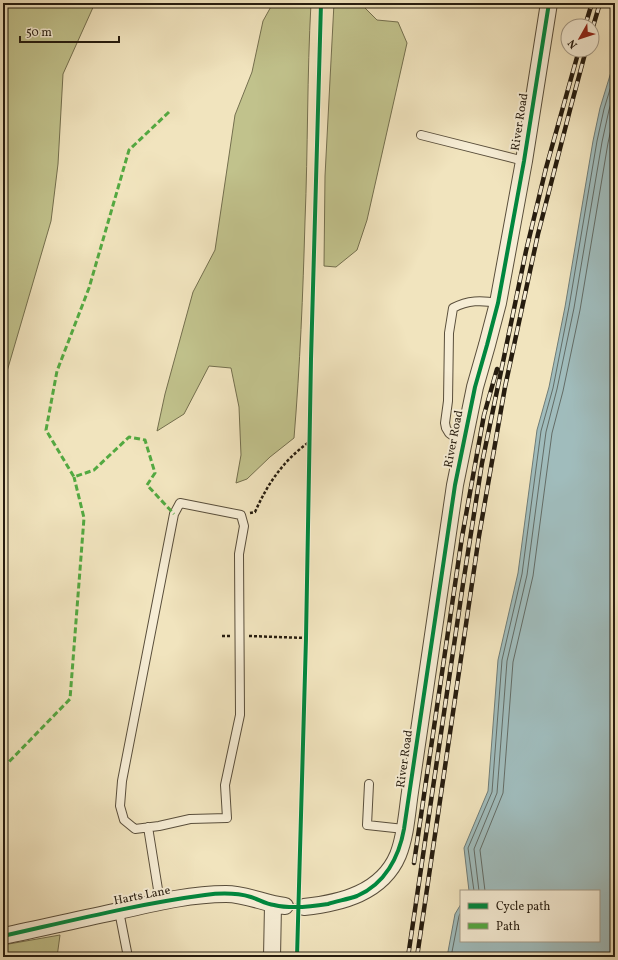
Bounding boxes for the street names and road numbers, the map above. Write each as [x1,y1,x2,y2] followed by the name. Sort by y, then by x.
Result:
[508,92,532,152] street label: River Road
[441,409,467,469] street label: River Road
[393,729,417,789] street label: River Road
[112,883,172,909] street label: Harts Lane

